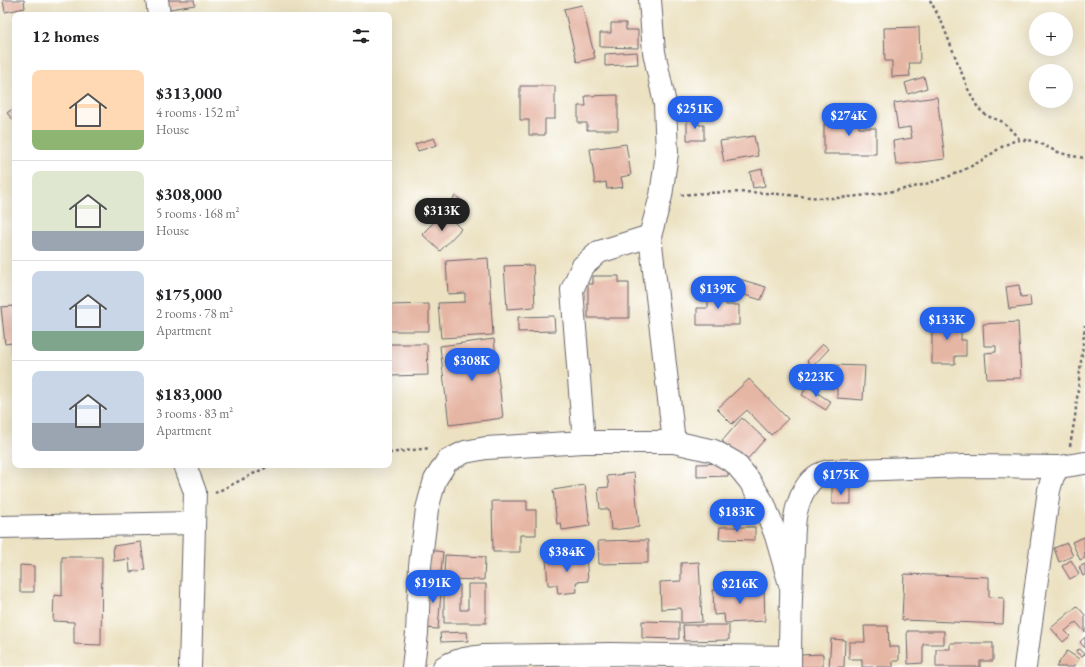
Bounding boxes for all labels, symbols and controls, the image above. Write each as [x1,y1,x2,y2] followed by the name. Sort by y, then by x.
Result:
[1029,12,1073,108] map controls
[1029,12,1073,56] button: +
[32,25,99,47] text: 12 homes
[350,25,372,47] icon: filters
[1029,64,1073,108] button: −
[156,82,222,104] text: $313,000
[64,86,112,134] icon: home
[667,96,723,130] pin: $251K
[677,100,713,117] text: $251K
[821,103,877,137] pin: $274K
[156,104,240,121] text: 4 rooms · 152 m²
[831,107,867,124] text: $274K
[156,121,189,138] text: House
[156,183,222,205] text: $308,000
[64,187,112,235] icon: home
[414,198,470,232] pin: $313K
[424,202,460,219] text: $313K
[156,205,240,222] text: 5 rooms · 168 m²
[156,222,189,239] text: House
[690,276,746,310] pin: $139K
[700,280,736,297] text: $139K
[156,283,222,305] text: $175,000
[64,287,112,335] icon: home
[156,305,233,322] text: 2 rooms · 78 m²
[919,307,975,341] pin: $133K
[929,311,965,328] text: $133K
[156,322,211,339] text: Apartment
[444,348,500,382] pin: $308K
[454,352,490,369] text: $308K
[788,364,844,398] pin: $223K
[798,368,834,385] text: $223K
[156,383,222,405] text: $183,000
[64,387,112,435] icon: home
[156,405,233,422] text: 3 rooms · 83 m²
[156,422,211,439] text: Apartment
[813,462,869,496] pin: $175K
[823,466,859,483] text: $175K
[709,499,765,533] pin: $183K
[719,503,755,520] text: $183K
[539,539,595,573] pin: $384K
[549,543,585,560] text: $384K
[405,570,461,604] pin: $191K
[712,571,768,605] pin: $216K
[415,574,451,591] text: $191K
[722,575,758,592] text: $216K

